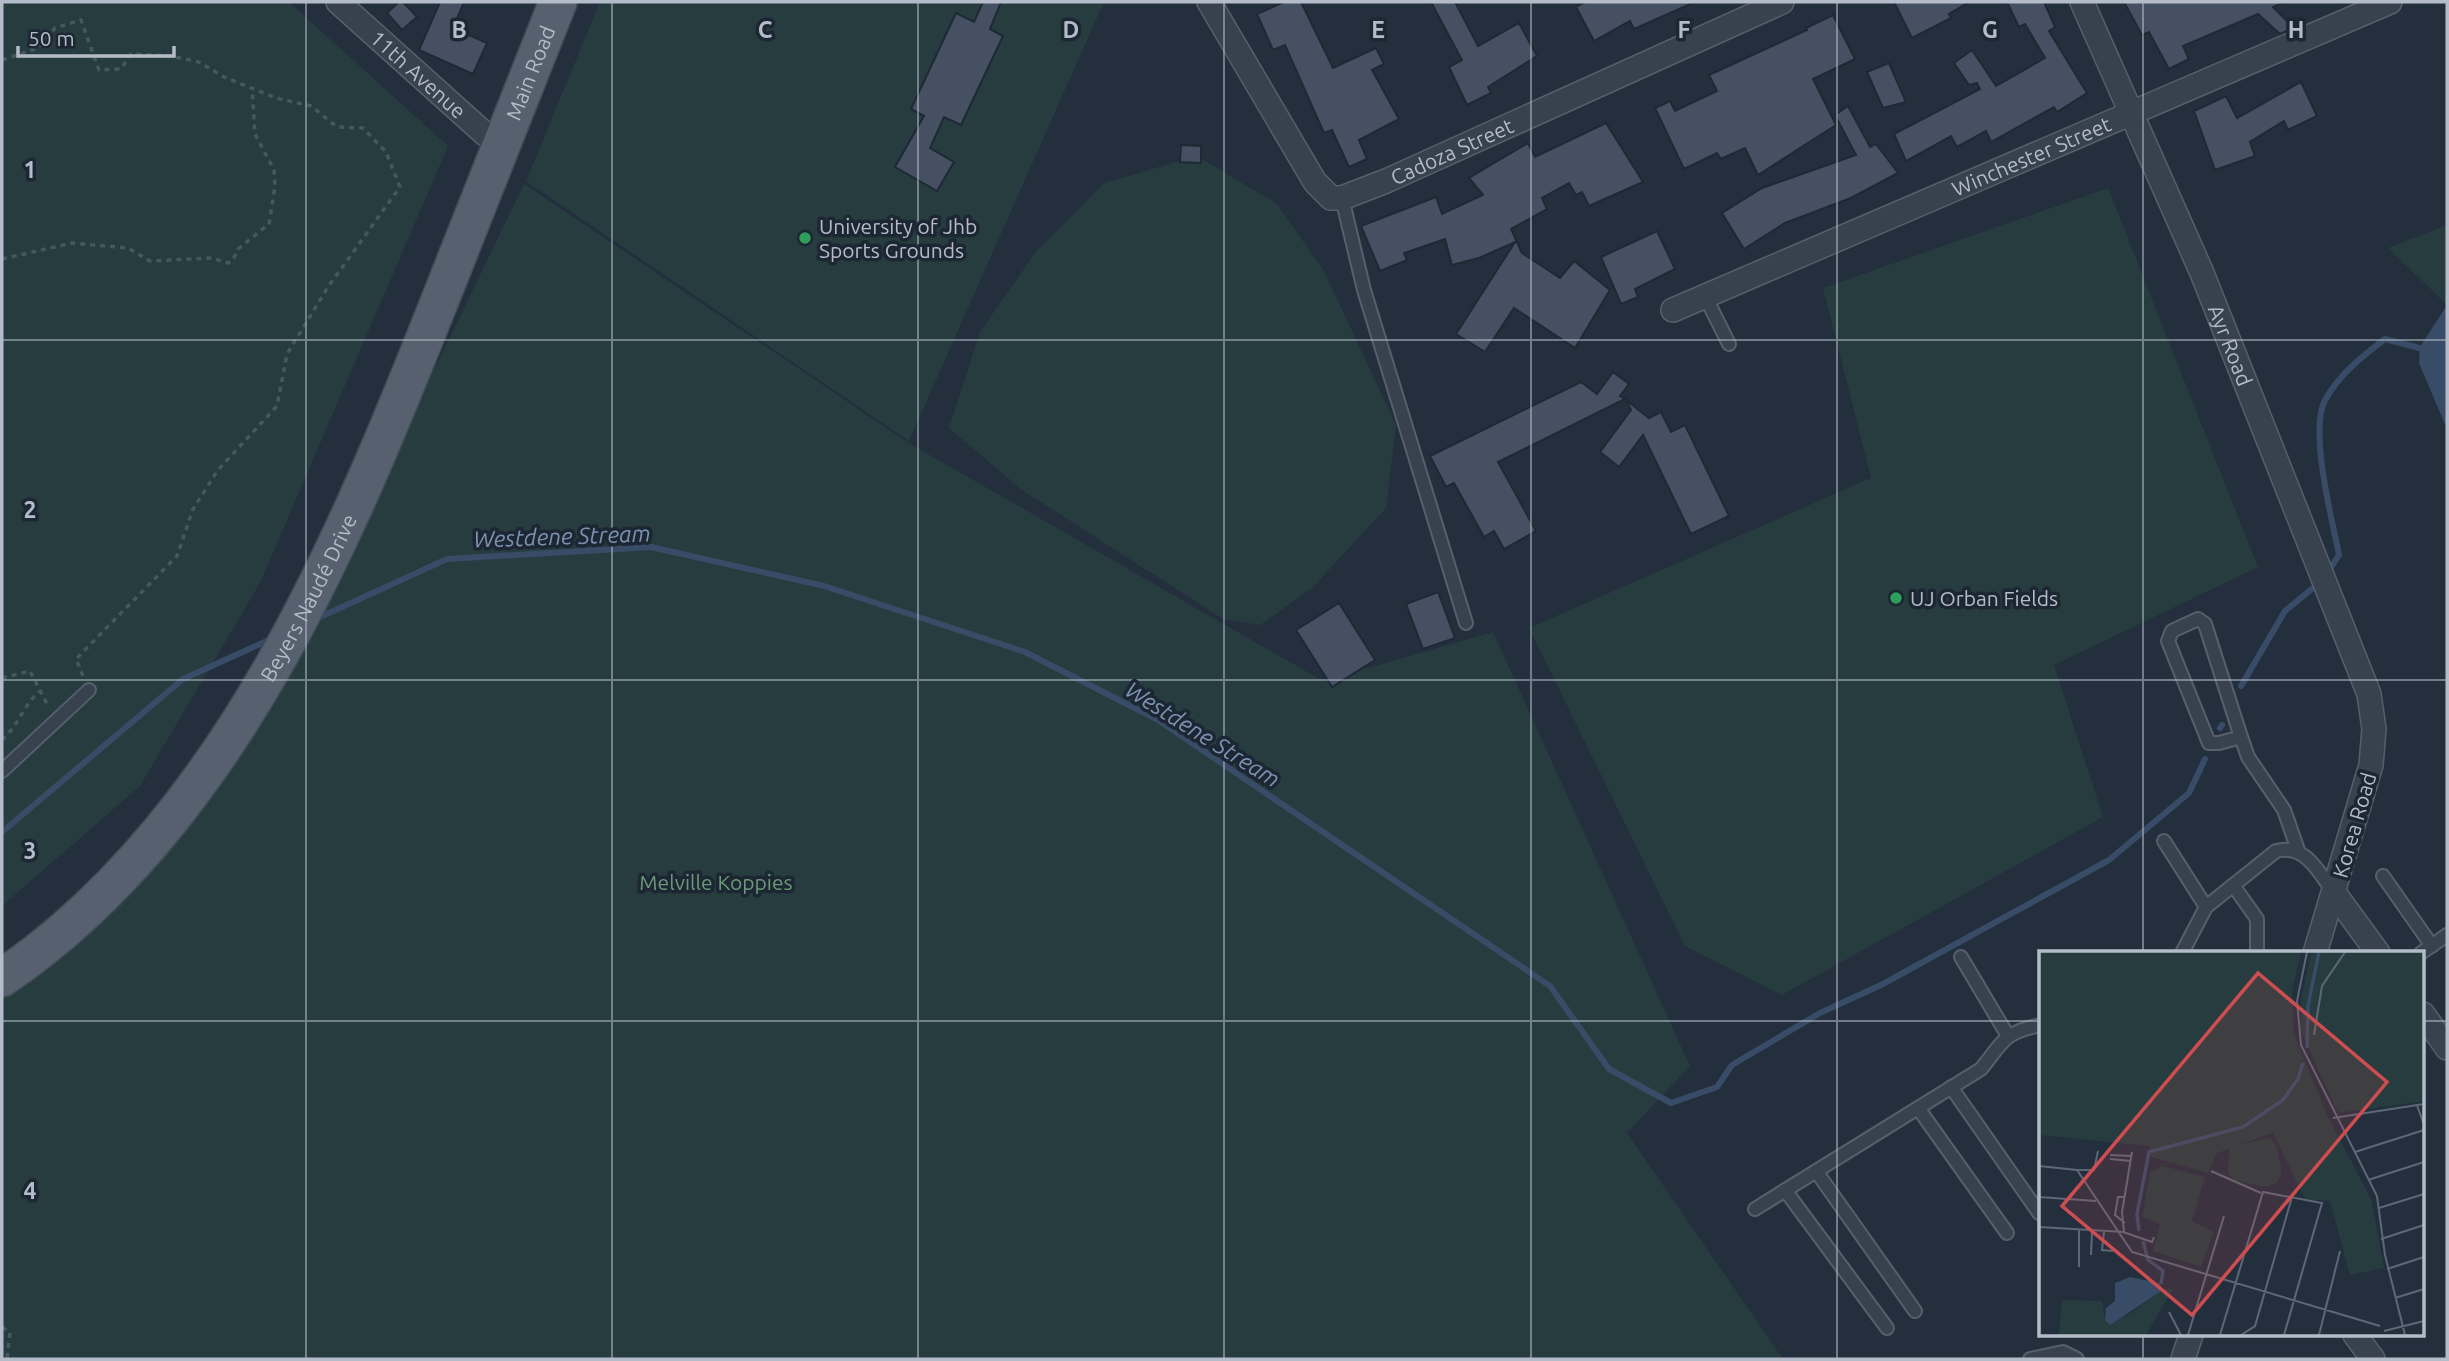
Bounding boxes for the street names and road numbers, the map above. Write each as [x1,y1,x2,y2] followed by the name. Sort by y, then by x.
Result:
[501,22,560,123] street label: Main Road
[366,25,471,123] street label: 11th Avenue
[1948,111,2115,201] street label: Winchester Street
[1387,113,1517,189] street label: Cadoza Street
[2204,301,2257,389] street label: Ayr Road
[255,510,361,685] street label: Beyers Naudé Drive
[2328,770,2380,880] street label: Korea Road

